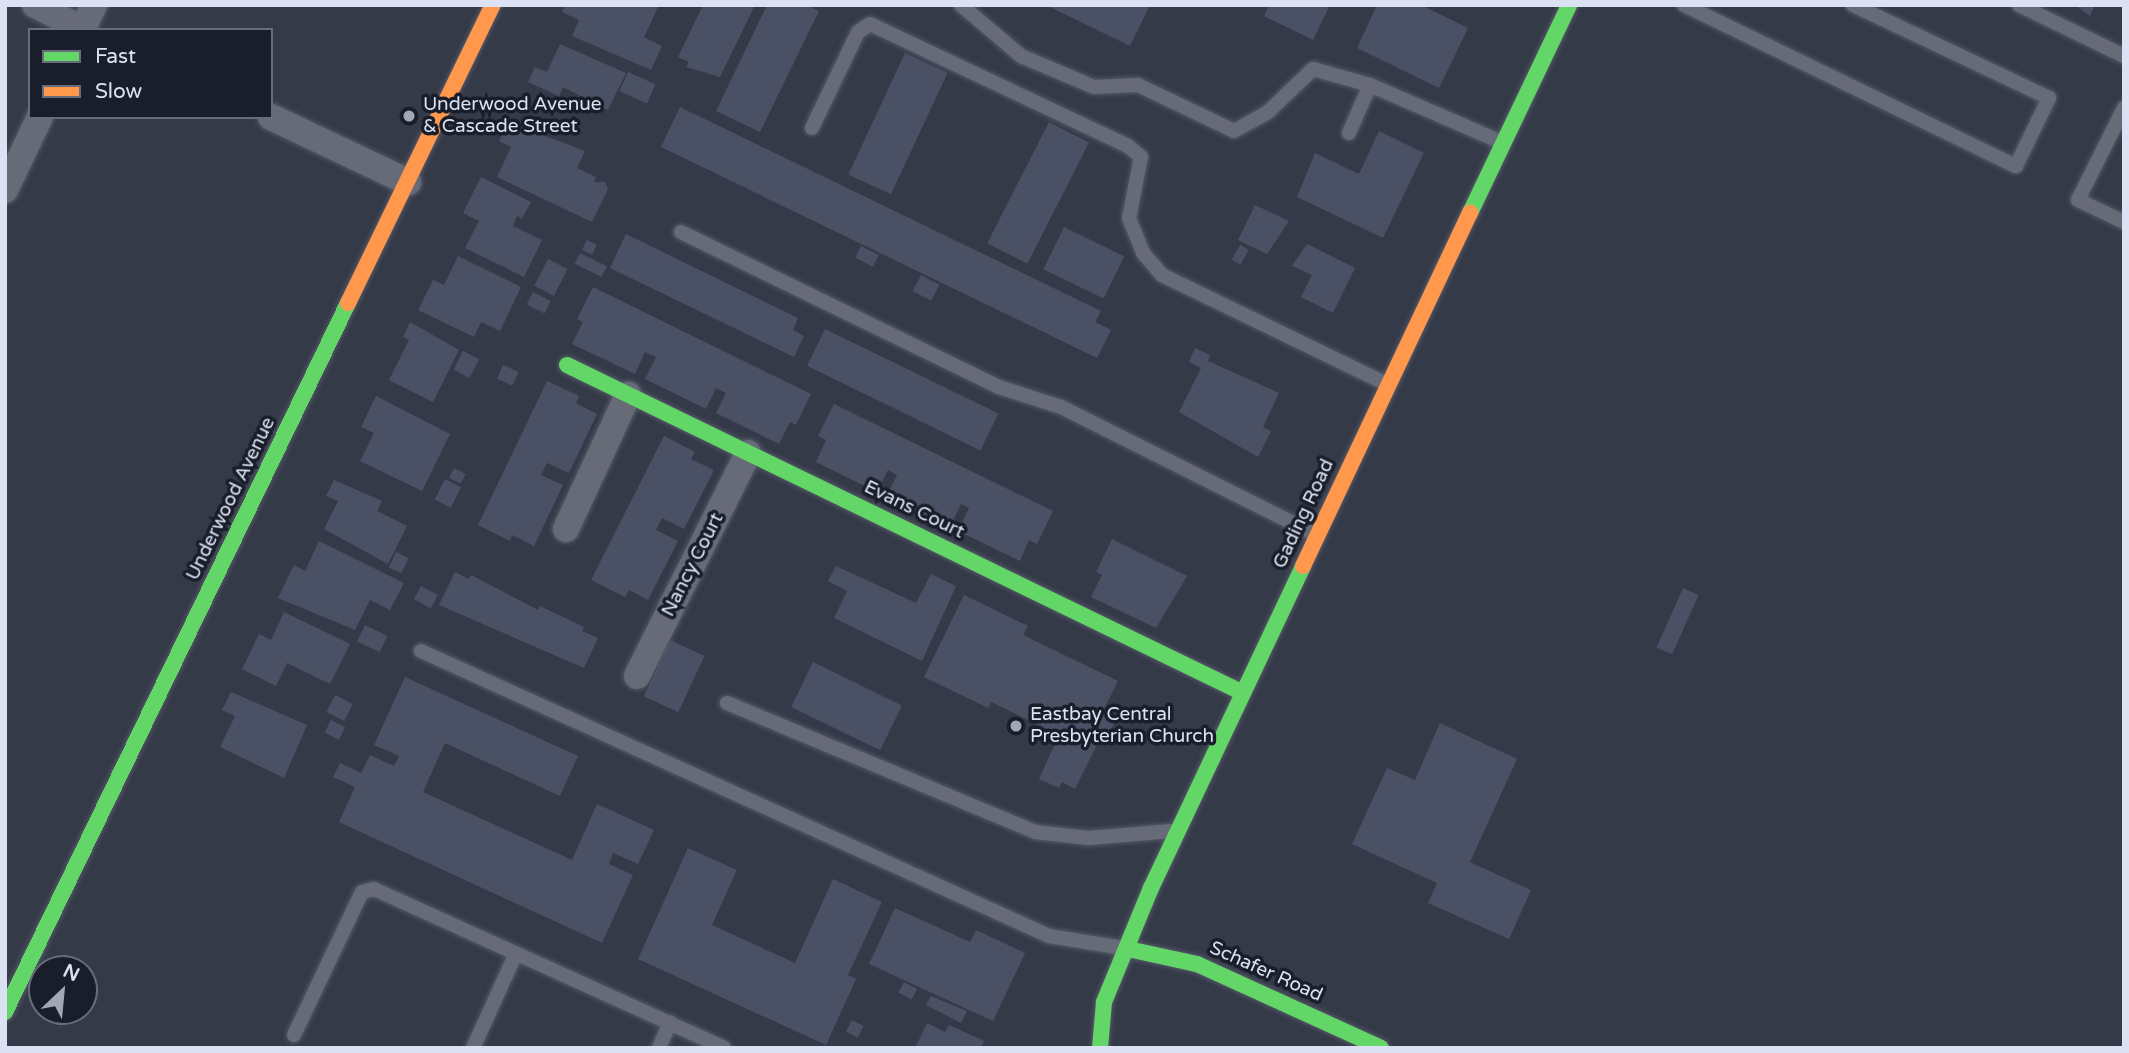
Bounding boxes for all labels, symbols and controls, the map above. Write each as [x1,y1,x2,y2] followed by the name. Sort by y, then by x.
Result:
[28,28,273,119] legend
[95,44,136,69] text: Fast
[95,79,142,104] text: Slow
[423,94,602,138] place label: Underwood Avenue & Cascade Street
[401,108,417,124] marker: Underwood Avenue & Cascade Street
[182,414,280,584] street label: Underwood Avenue
[1269,456,1339,572] street label: Gading Road
[860,476,968,544] street label: Evans Court
[657,509,729,621] street label: Nancy Court
[1030,704,1214,748] place label: Eastbay Central Presbyterian Church
[1008,718,1024,734] marker: Eastbay Central Presbyterian Church
[1206,937,1326,1007] street label: Schafer Road
[28,955,98,1025] north arrow
[60,960,83,986] text: N

